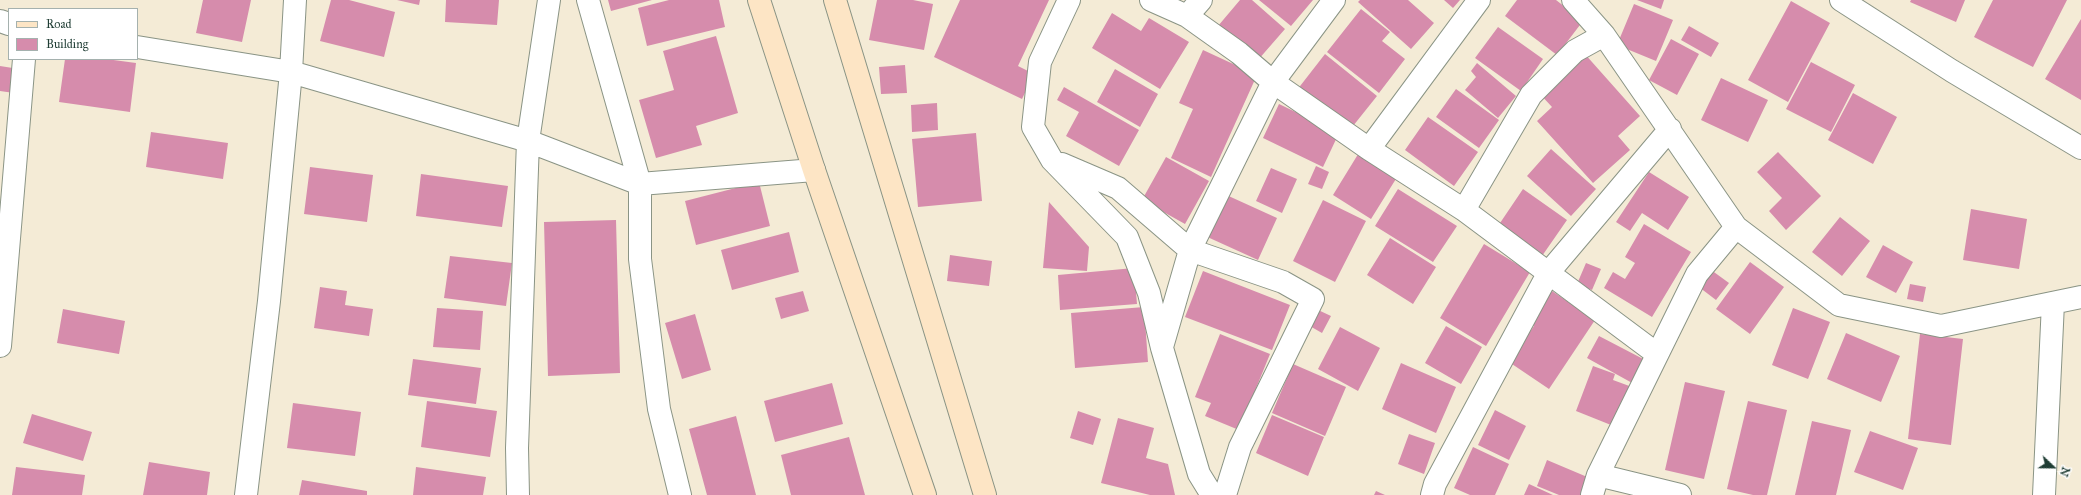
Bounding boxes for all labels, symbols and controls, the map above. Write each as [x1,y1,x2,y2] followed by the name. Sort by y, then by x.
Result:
[8,8,138,60] legend
[46,17,72,31] text: Road
[46,37,88,51] text: Building
[2033,447,2073,487] north arrow
[2057,465,2072,478] text: N

